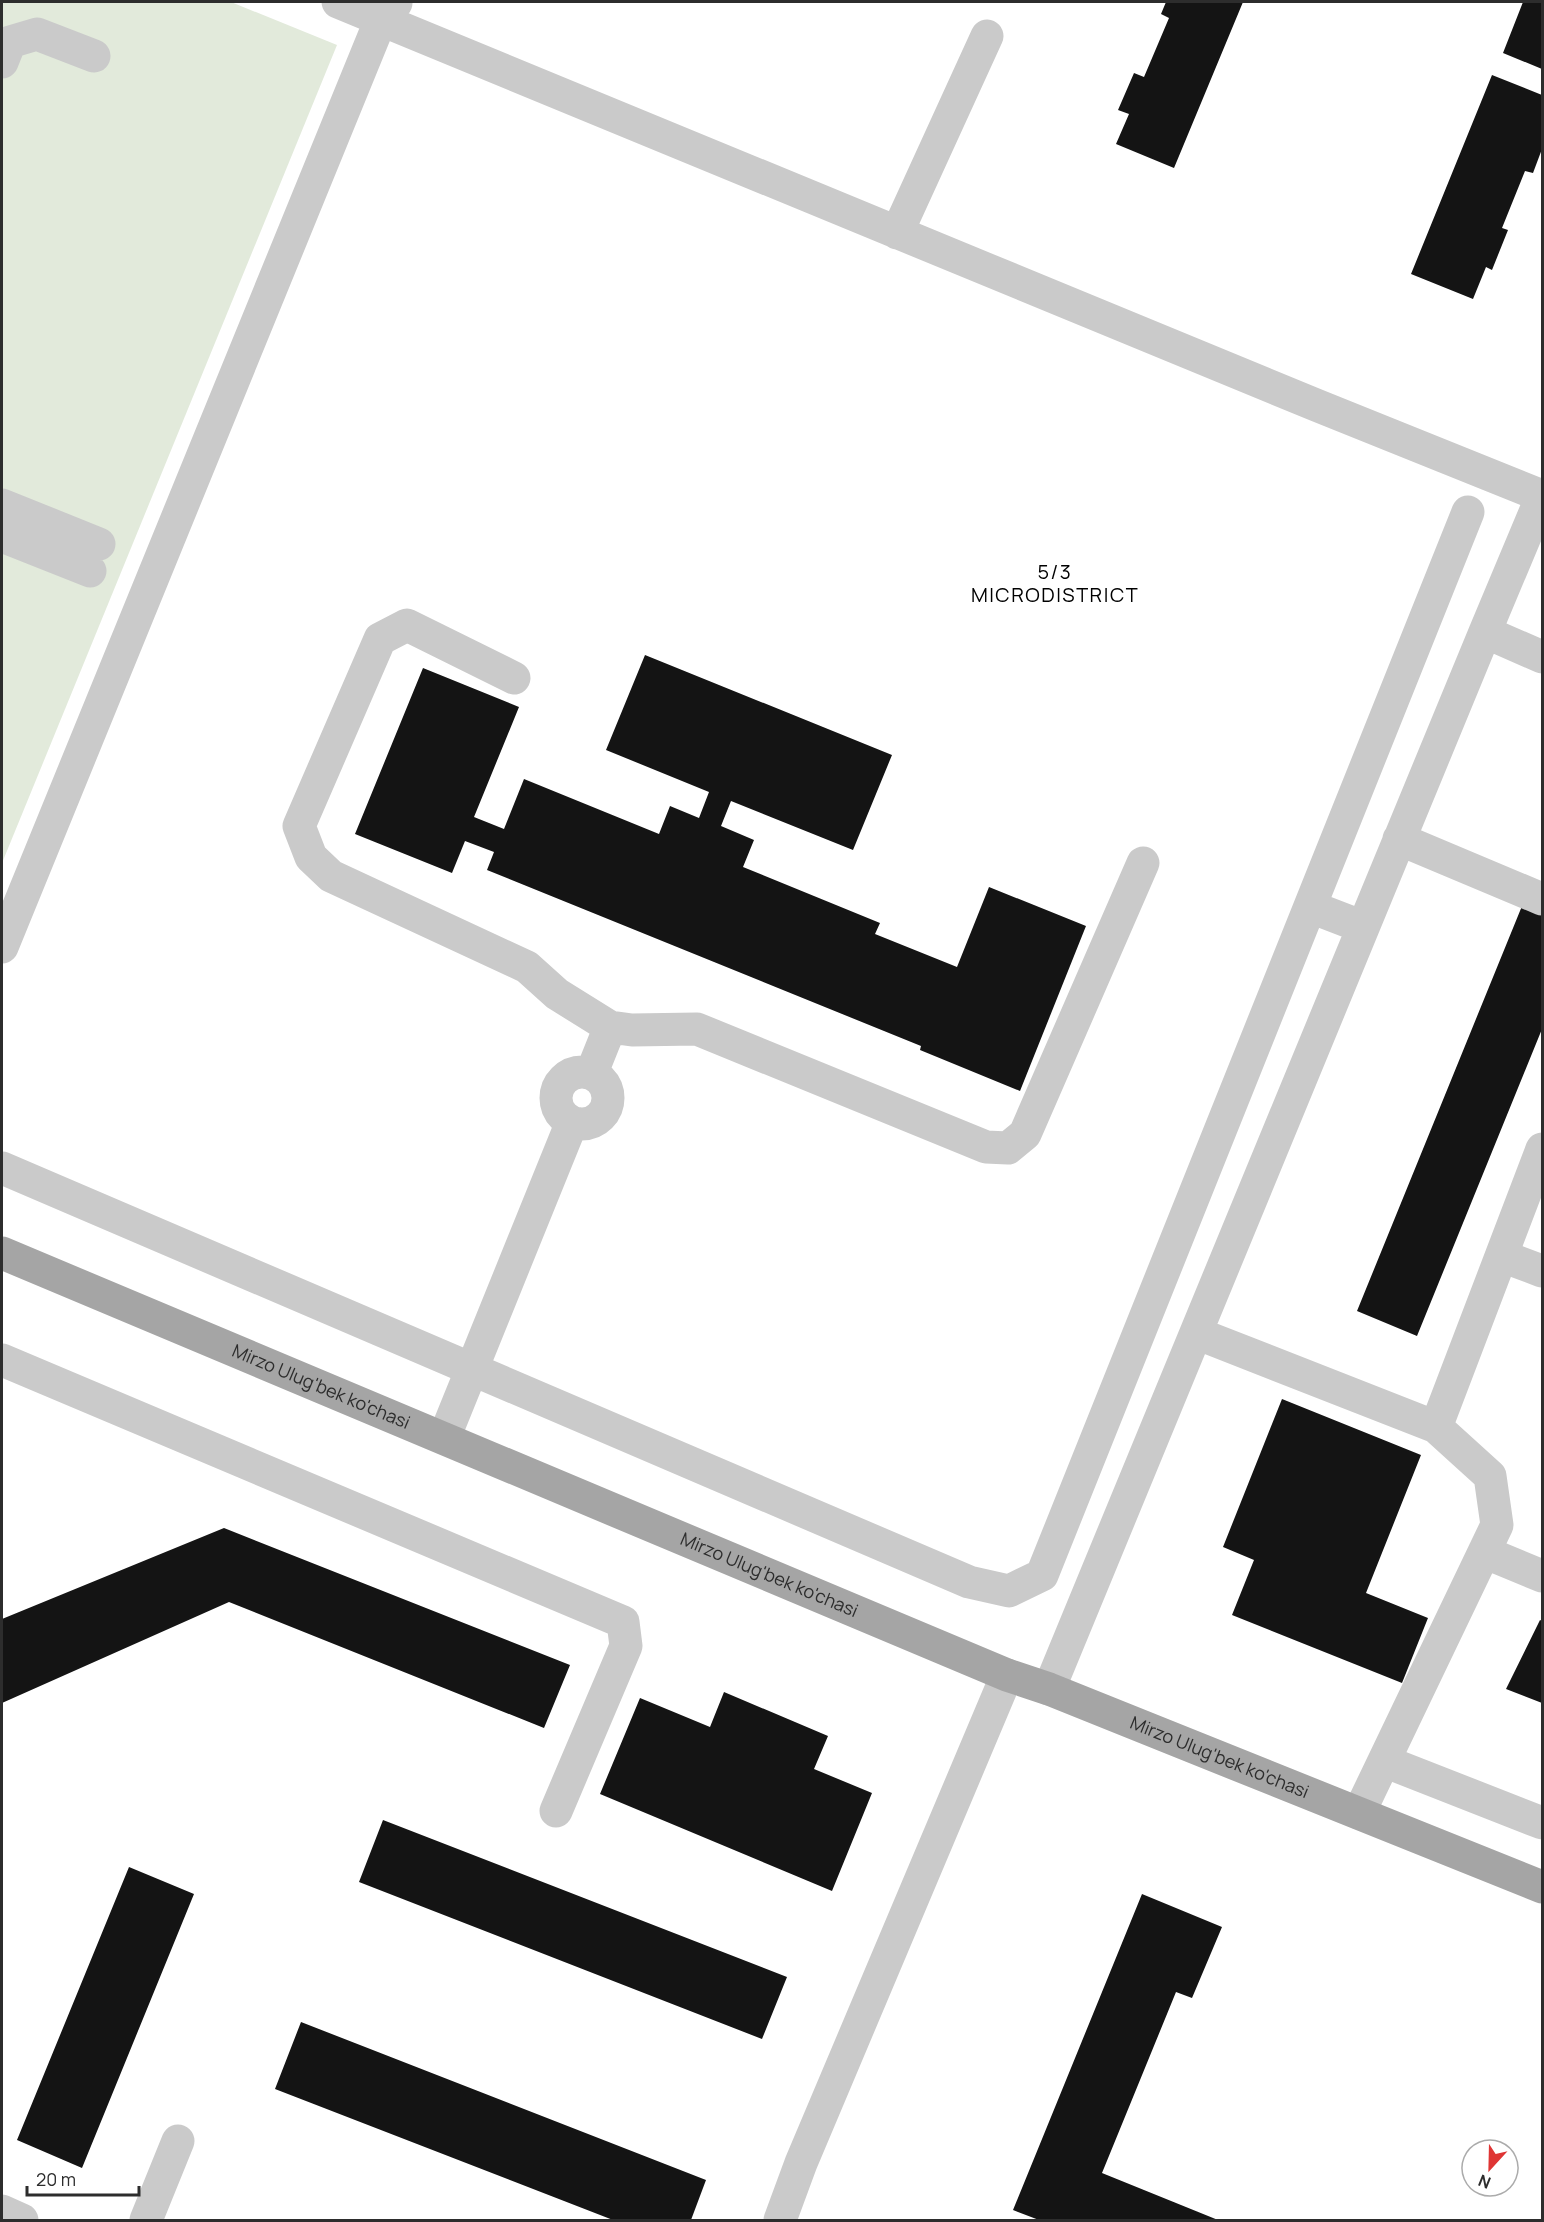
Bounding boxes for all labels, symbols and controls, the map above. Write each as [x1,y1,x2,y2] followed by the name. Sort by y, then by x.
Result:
[971,558,1139,608] district label: 5/3 MICRODISTRICT
[229,1338,414,1434] street label: Mirzo Ulug'bek ko'chasi
[677,1526,862,1622] street label: Mirzo Ulug'bek ko'chasi
[1127,1710,1313,1803] street label: Mirzo Ulug'bek ko'chasi
[1460,2138,1520,2198] north arrow
[27,2159,140,2197] scale bar
[36,2167,76,2191] text: 20 m
[1475,2170,1494,2194] text: N

